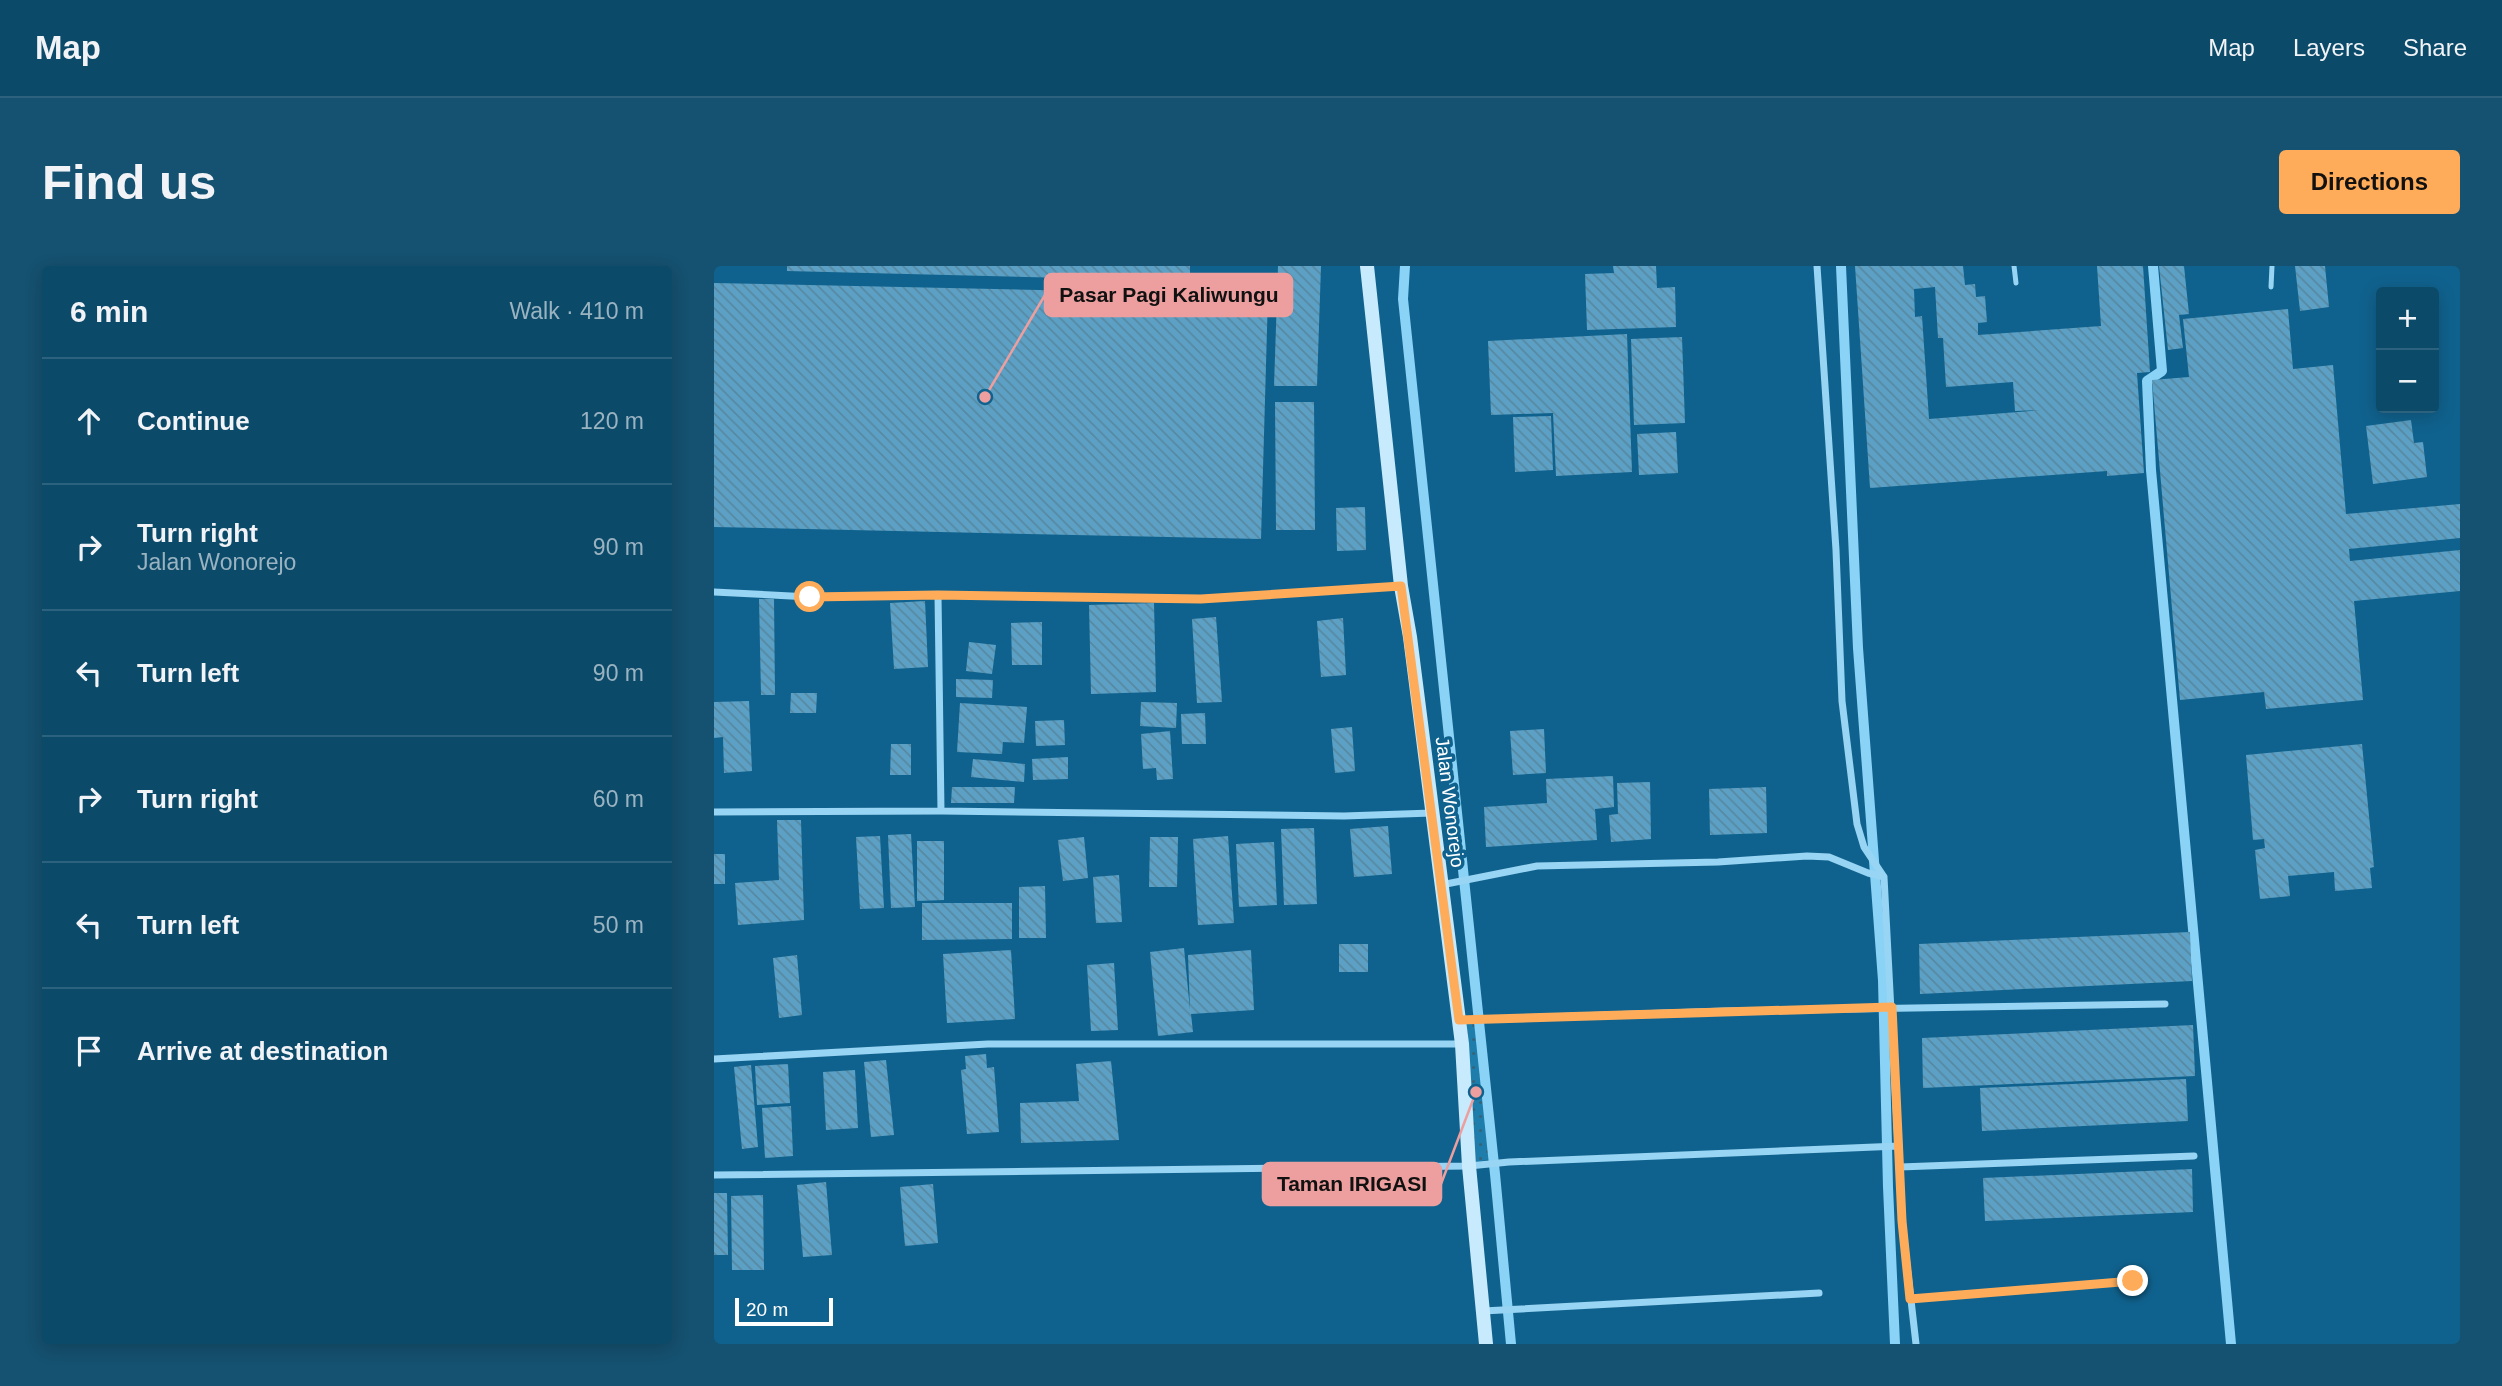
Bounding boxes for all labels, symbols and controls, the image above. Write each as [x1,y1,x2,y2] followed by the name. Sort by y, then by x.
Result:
[35,29,101,66] text: Map
[2208,34,2255,61] text: Map
[2293,34,2365,61] text: Layers
[2403,34,2467,61] text: Share
[2279,150,2460,214] button: Directions
[42,155,216,209] text: Find us
[1045,274,1292,316] callout: Pasar Pagi Kaliwungu
[1059,283,1279,306] text: Pasar Pagi Kaliwungu
[2376,287,2439,413] map controls
[2376,287,2439,350] button: +
[70,295,148,328] text: 6 min
[509,298,644,324] text: Walk · 410 m
[2376,350,2439,413] button: −
[70,402,108,440] icon: ahead
[137,406,250,436] text: Continue
[580,408,644,434] text: 120 m
[137,518,258,548] text: Turn right
[70,528,108,566] icon: right
[593,534,644,560] text: 90 m
[137,549,296,575] text: Jalan Wonorejo
[794,581,825,612] route start
[70,654,108,692] icon: left
[137,658,239,688] text: Turn left
[593,660,644,686] text: 90 m
[1432,735,1468,869] street label: Jalan Wonorejo
[70,780,108,818] icon: right
[137,784,258,814] text: Turn right
[593,786,644,812] text: 60 m
[70,906,108,944] icon: left
[137,910,239,940] text: Turn left
[593,912,644,938] text: 50 m
[70,1032,108,1070] icon: arrive
[137,1036,388,1066] text: Arrive at destination
[1263,1163,1441,1205] callout: Taman IRIGASI
[1277,1172,1427,1195] text: Taman IRIGASI
[2117,1265,2148,1296] route end
[735,1295,833,1327] scale bar
[746,1299,788,1320] text: 20 m

